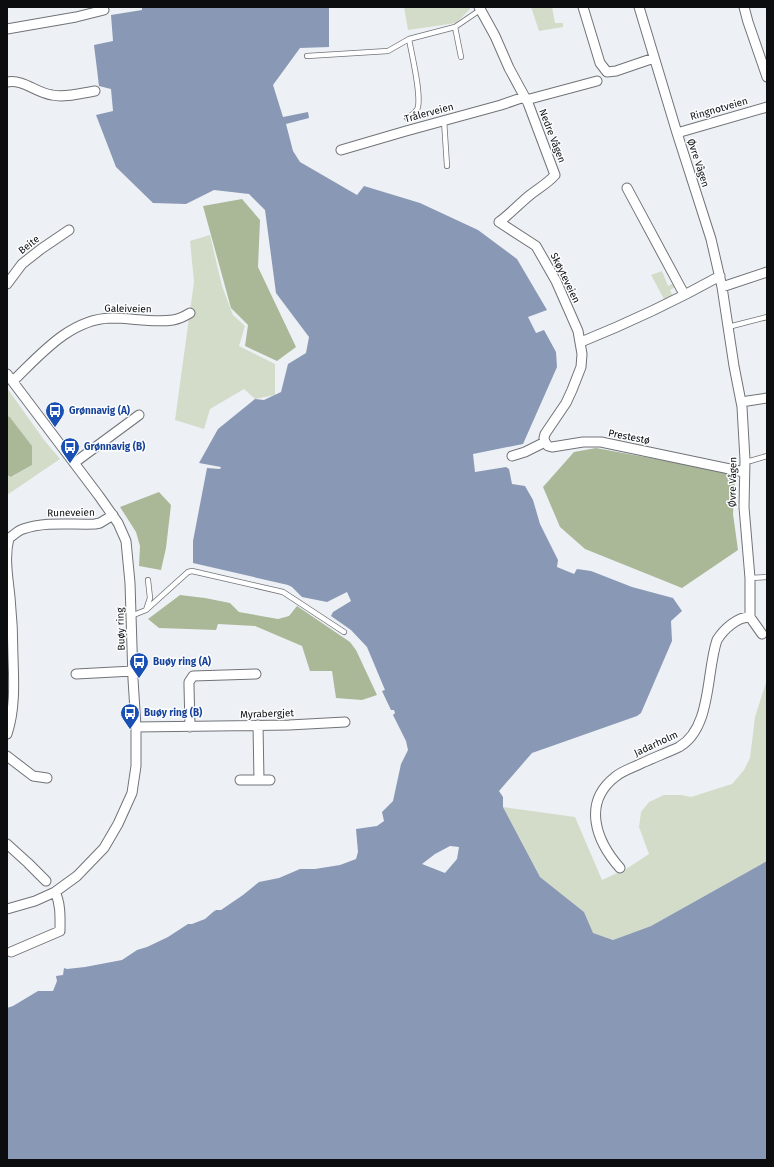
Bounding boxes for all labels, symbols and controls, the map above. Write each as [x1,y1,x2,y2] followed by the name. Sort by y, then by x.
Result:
[689,95,749,123] street label: Ringnotveien
[403,100,455,125] street label: Trålerveien
[536,107,569,165] street label: Nedre Vågen
[685,137,712,189] street label: Øvre Vågen
[16,233,42,257] street label: Beite
[548,251,582,305] street label: Skøyteveien
[104,303,152,315] street label: Galeiveien
[44,400,66,428] bus stop icon: Grønnavig (A)
[69,404,131,417] place label: Grønnavig (A)
[607,427,651,447] street label: Prestestø
[59,436,81,464] bus stop icon: Grønnavig (B)
[84,440,146,453] place label: Grønnavig (B)
[726,457,739,507] street label: Øvre Vågen
[47,507,95,519] street label: Runeveien
[114,607,128,651] street label: Buøy ring
[128,651,150,679] bus stop icon: Buøy ring (A)
[153,655,212,668] place label: Buøy ring (A)
[119,702,141,730] bus stop icon: Buøy ring (B)
[144,706,203,719] place label: Buøy ring (B)
[240,707,294,721] street label: Myrabergjet
[632,729,680,759] street label: Jadarholm

